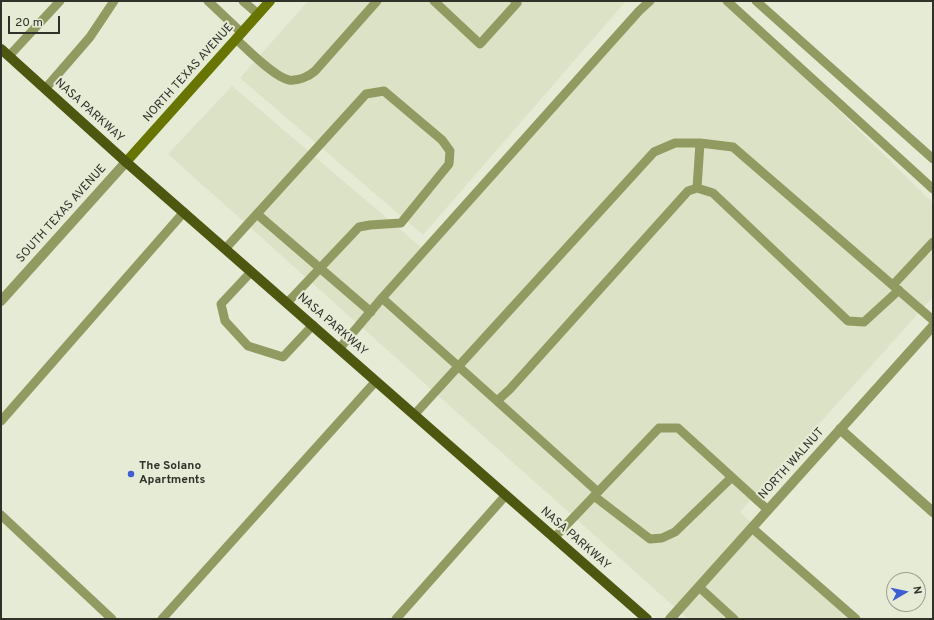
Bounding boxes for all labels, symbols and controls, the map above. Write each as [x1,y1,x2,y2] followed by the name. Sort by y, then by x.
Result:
[10,8,62,34] scale bar
[15,15,43,31] text: 20 m
[141,21,237,125] street label: NORTH TEXAS AVENUE
[51,76,127,146] street label: NASA PARKWAY
[14,162,110,266] street label: SOUTH TEXAS AVENUE
[294,291,370,359] street label: NASA PARKWAY
[756,425,828,503] street label: NORTH WALNUT
[139,460,205,488] place label: The Solano Apartments
[126,469,136,479] marker: The Solano Apartments
[537,505,613,573] street label: NASA PARKWAY
[886,572,926,612] north arrow
[909,585,924,595] text: N

